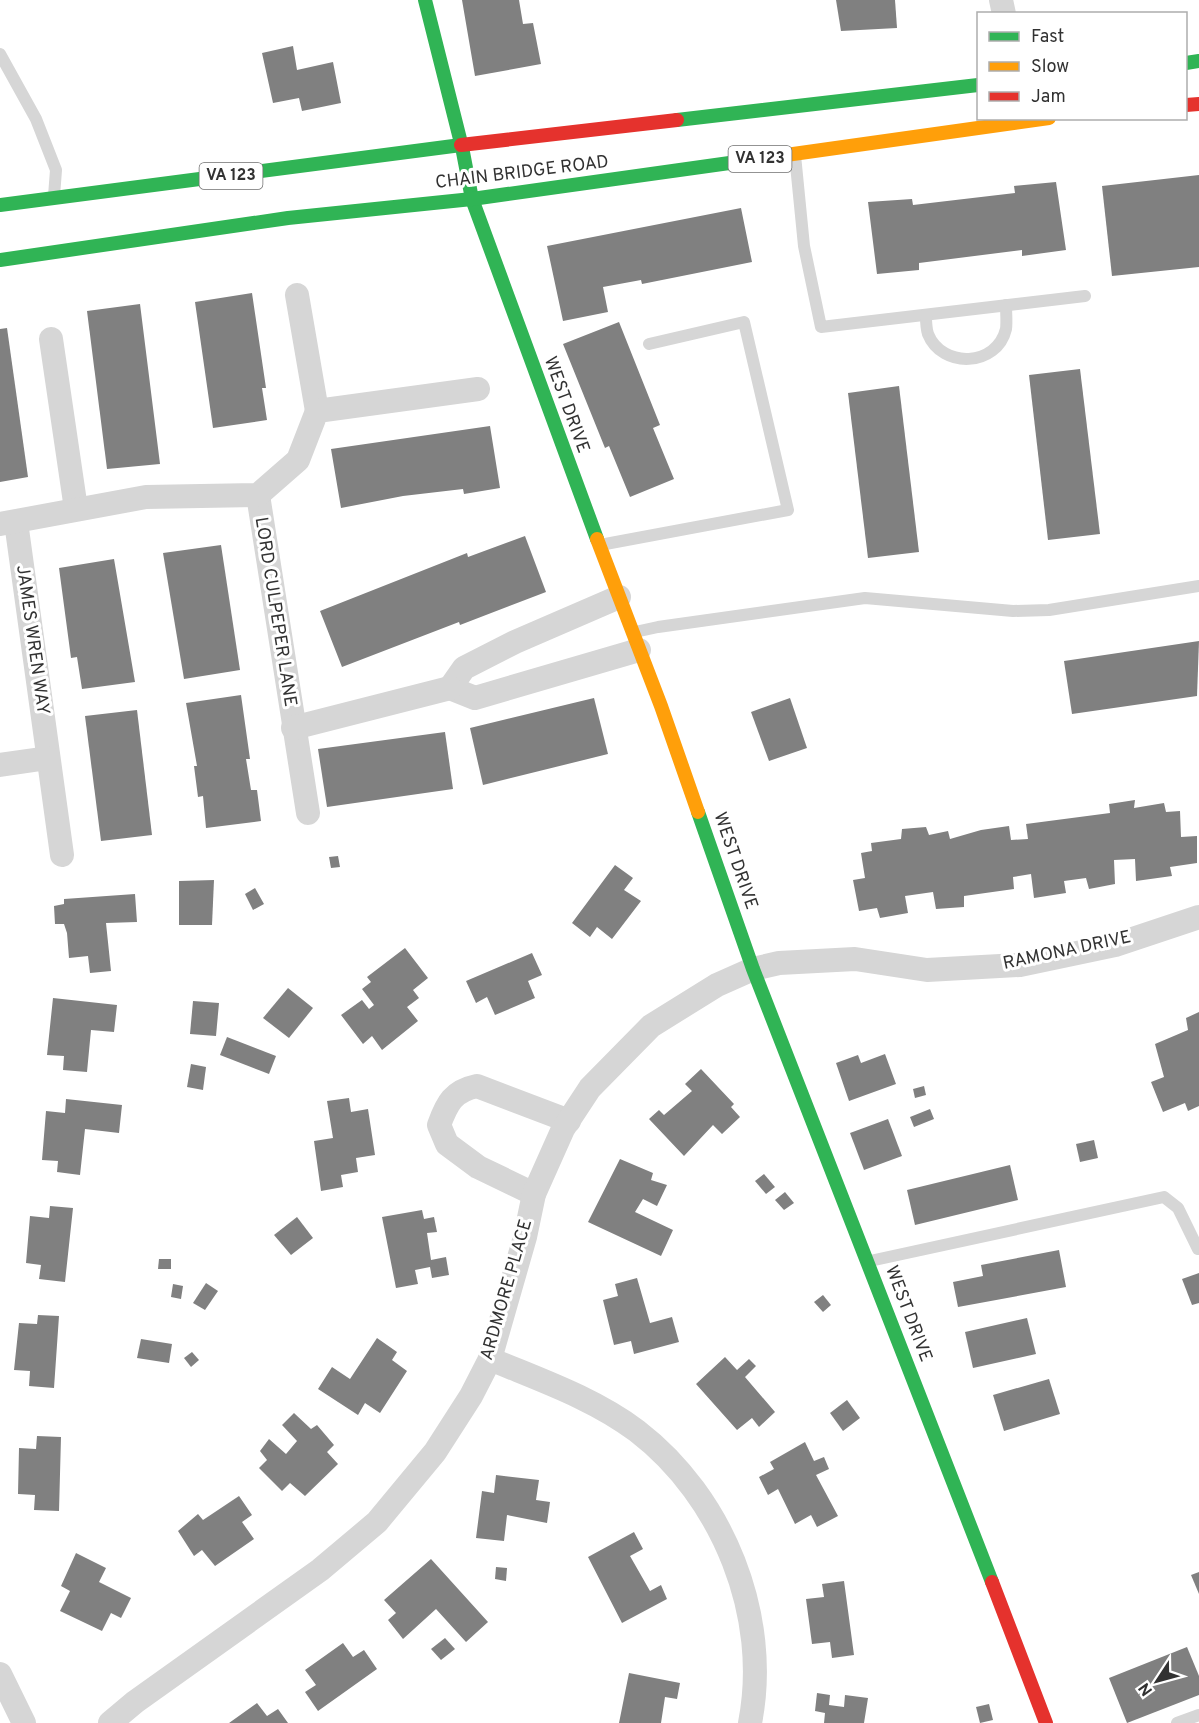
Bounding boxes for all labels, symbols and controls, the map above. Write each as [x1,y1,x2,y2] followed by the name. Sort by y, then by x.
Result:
[977,12,1187,120] legend
[1031,26,1064,49] text: Fast
[1031,56,1069,79] text: Slow
[1031,86,1066,109] text: Jam
[728,146,792,172] road number: VA 123
[434,151,610,195] street label: CHAIN BRIDGE ROAD
[200,163,262,189] road number: VA 123
[538,353,594,457] street label: WEST DRIVE
[249,516,301,708] street label: LORD CULPEPER LANE
[10,563,54,717] street label: JAMES WREN WAY
[708,809,762,913] street label: WEST DRIVE
[1001,926,1133,976] street label: RAMONA DRIVE
[476,1217,538,1363] street label: ARDMORE PLACE
[879,1263,937,1365] street label: WEST DRIVE
[1127,1651,1187,1711] north arrow
[1135,1678,1158,1699] text: N

